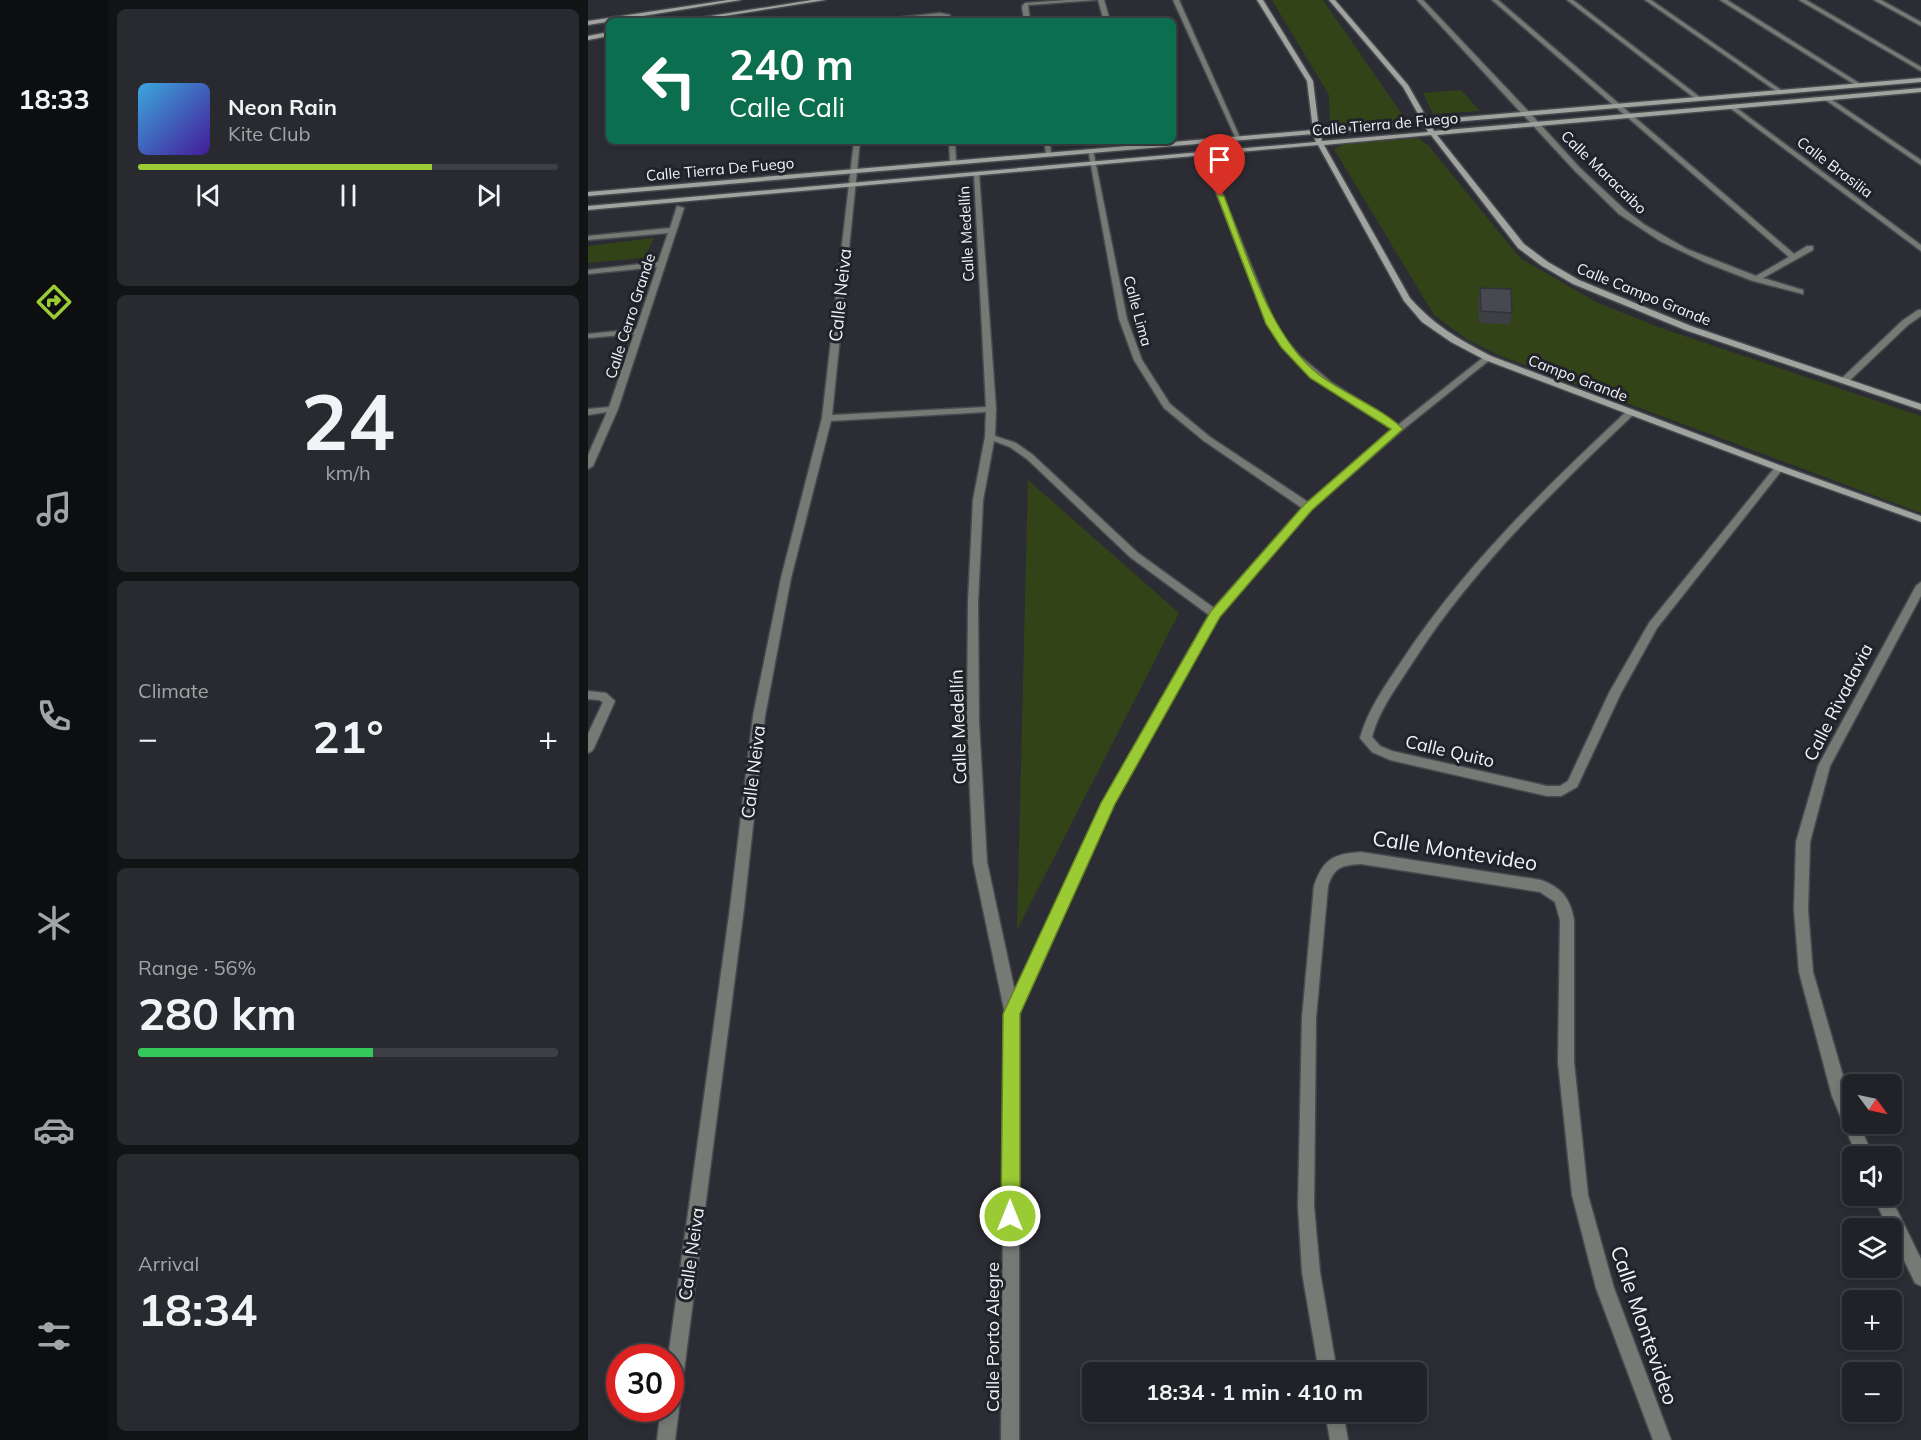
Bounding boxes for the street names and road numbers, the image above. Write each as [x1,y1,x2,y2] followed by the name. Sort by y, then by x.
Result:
[1311,108,1459,140] street label: Calle Tierra de Fuego
[1557,126,1651,218] street label: Calle Maracaibo
[1793,132,1877,202] street label: Calle Brasilia
[645,153,795,185] street label: Calle Tierra De Fuego
[954,186,978,282] street label: Calle Medellín
[824,247,856,343] street label: Calle Neiva
[601,251,659,381] street label: Calle Cerro Grande
[1574,258,1714,330] street label: Calle Campo Grande
[1119,274,1157,348] street label: Calle Lima
[1526,350,1630,406] street label: Campo Grande
[1798,639,1878,765] street label: Calle Rivadavia
[944,669,972,785] street label: Calle Medellín
[736,724,770,820] street label: Calle Neiva
[1403,730,1497,772] street label: Calle Quito
[1371,824,1539,876] street label: Calle Montevideo
[673,1206,709,1302] street label: Calle Neiva
[1606,1242,1684,1408] street label: Calle Montevideo
[981,1262,1004,1412] street label: Calle Porto Alegre

